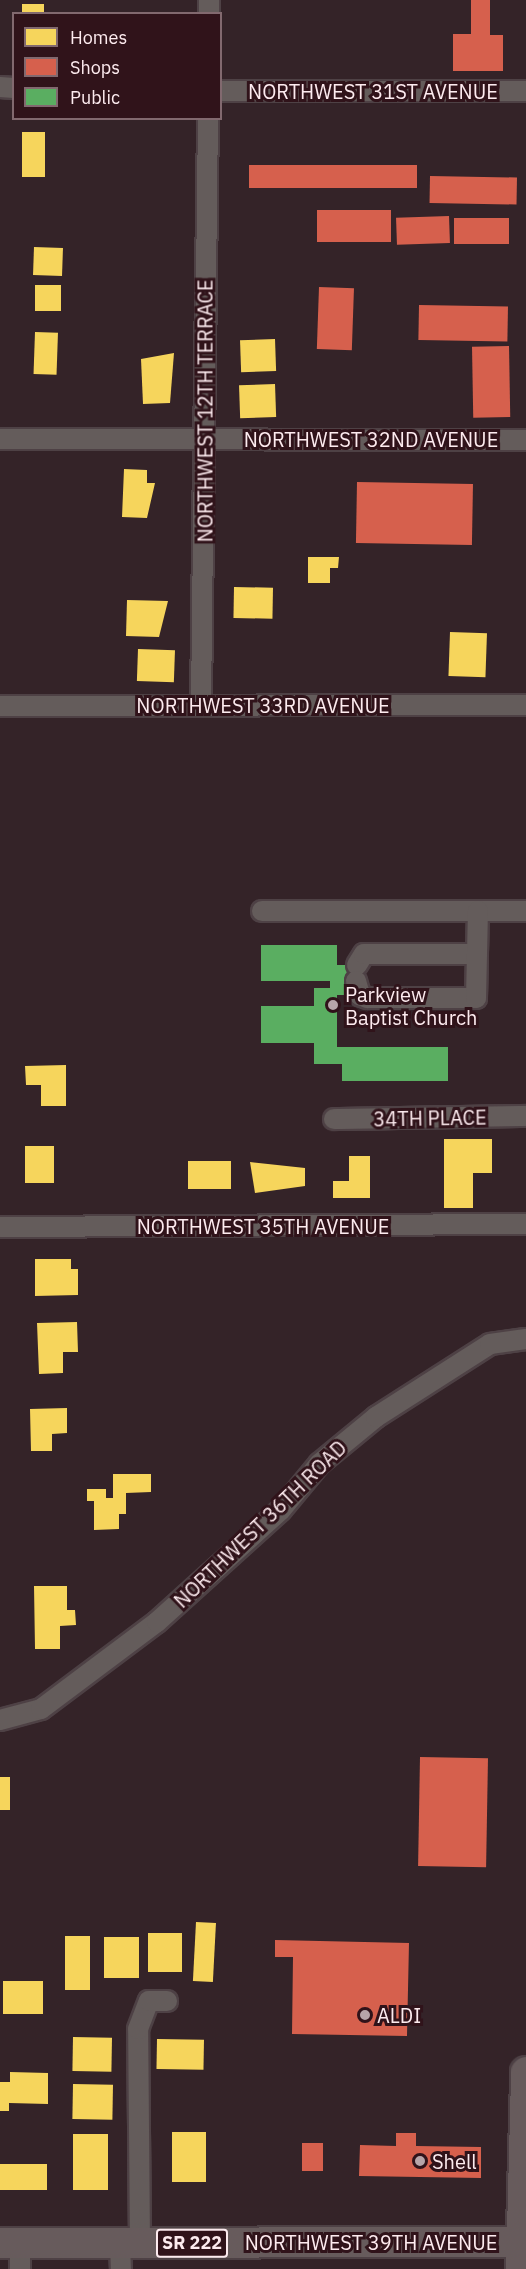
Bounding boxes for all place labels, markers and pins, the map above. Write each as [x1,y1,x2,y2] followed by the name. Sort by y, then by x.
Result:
[345,982,477,1029] place label: Parkview Baptist Church
[326,998,340,1012] marker: Parkview Baptist Church
[377,2003,421,2027] place label: ALDI
[358,2008,372,2022] marker: ALDI
[432,2149,477,2173] place label: Shell
[413,2154,427,2168] marker: Shell

